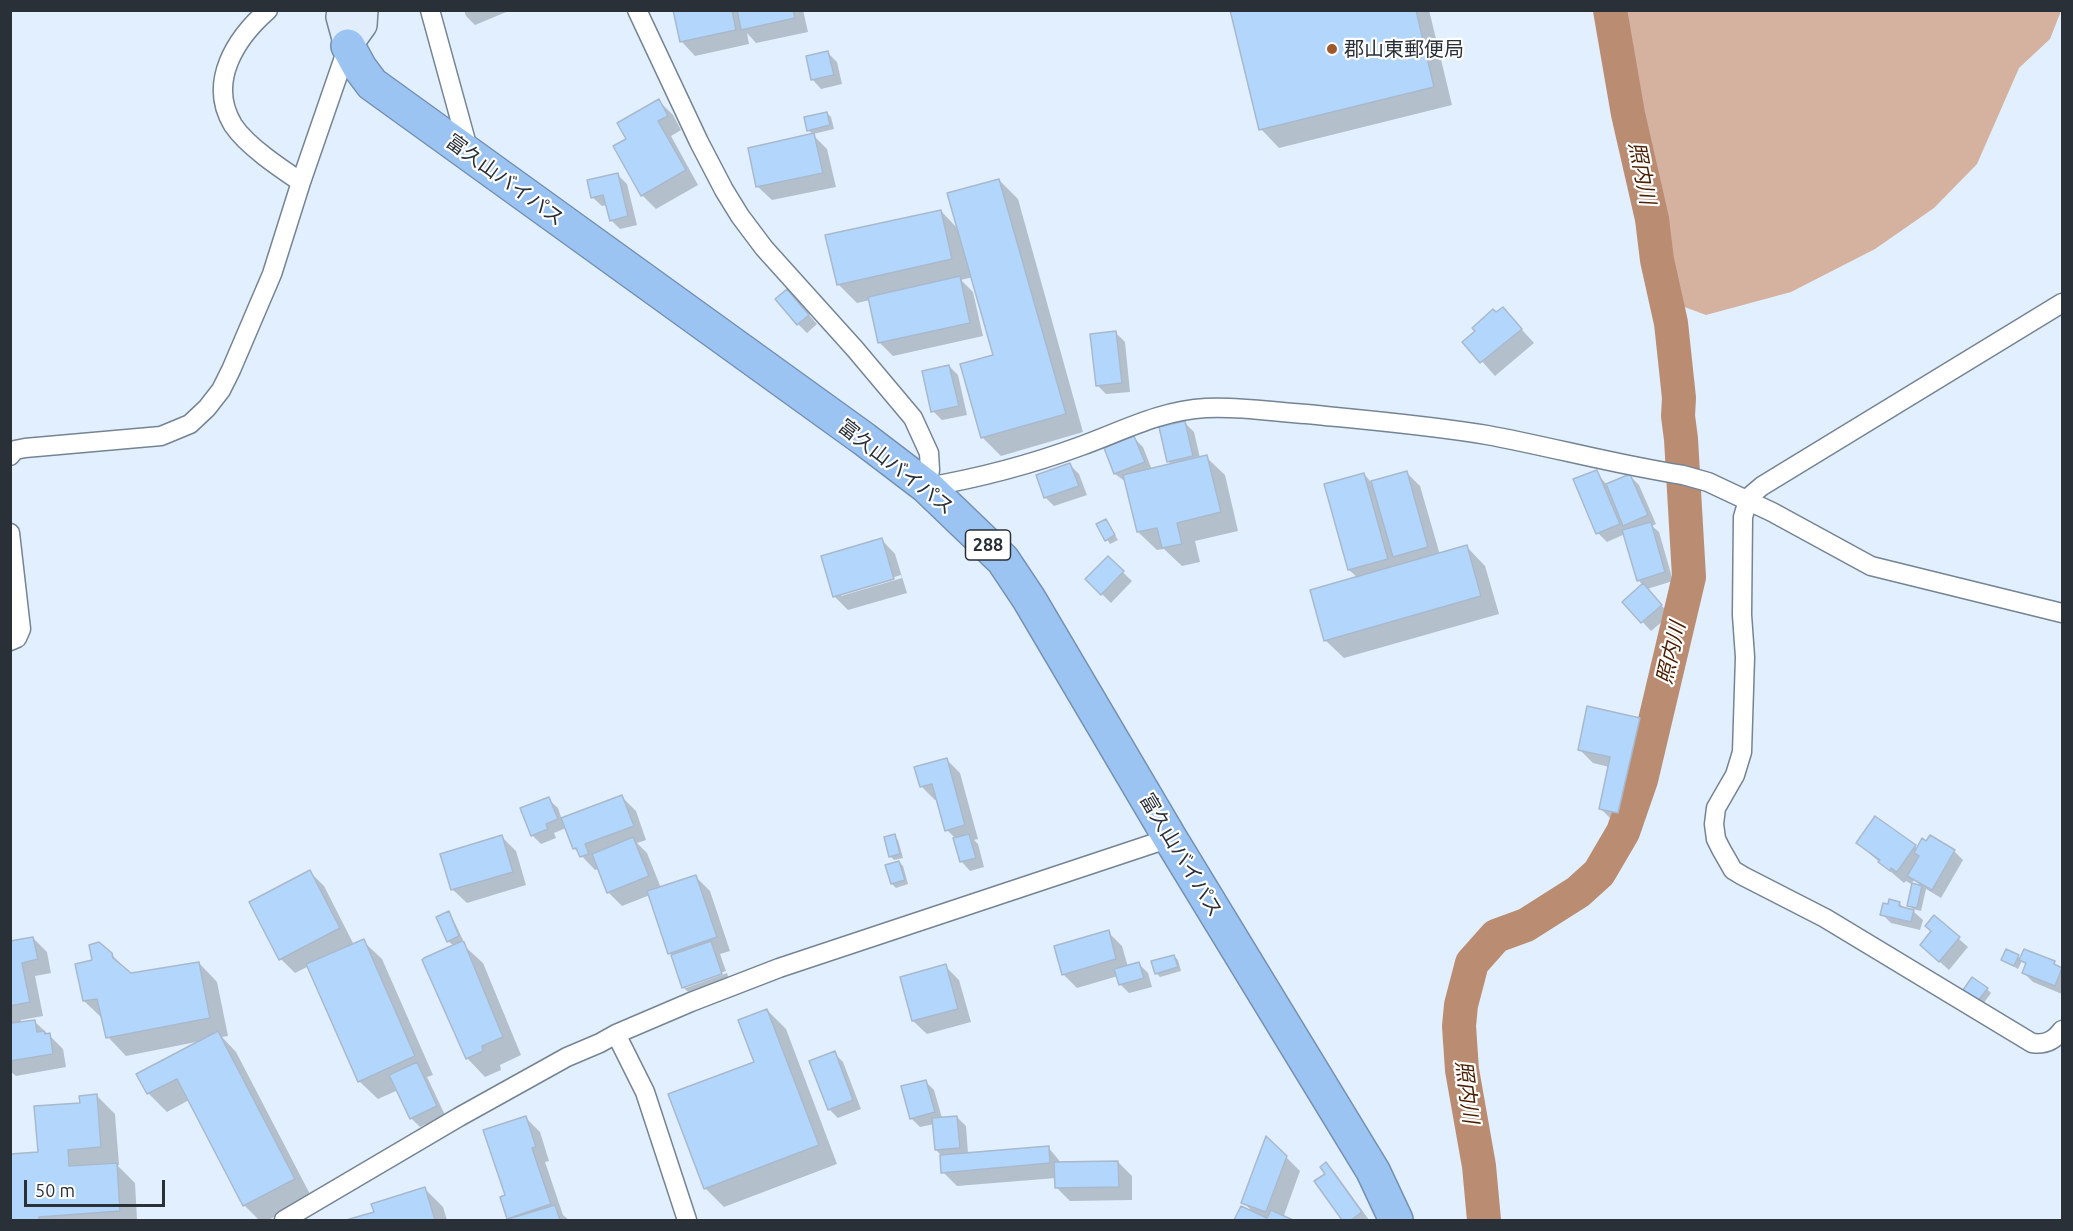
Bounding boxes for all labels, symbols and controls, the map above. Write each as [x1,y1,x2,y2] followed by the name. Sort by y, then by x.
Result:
[1344,37,1464,61] place label: 郡山東郵便局
[1325,42,1339,56] marker: 郡山東郵便局
[441,129,569,231] street label: 富久山バイパス
[1624,140,1660,206] water label: 照内川
[833,414,959,520] street label: 富久山バイパス
[966,530,1010,560] road number: 288
[1652,619,1690,687] water label: 照内川
[1135,789,1227,921] street label: 富久山バイパス
[1451,1059,1483,1125] water label: 照内川
[27,1168,168,1206] scale bar
[35,1180,75,1200] text: 50 m

